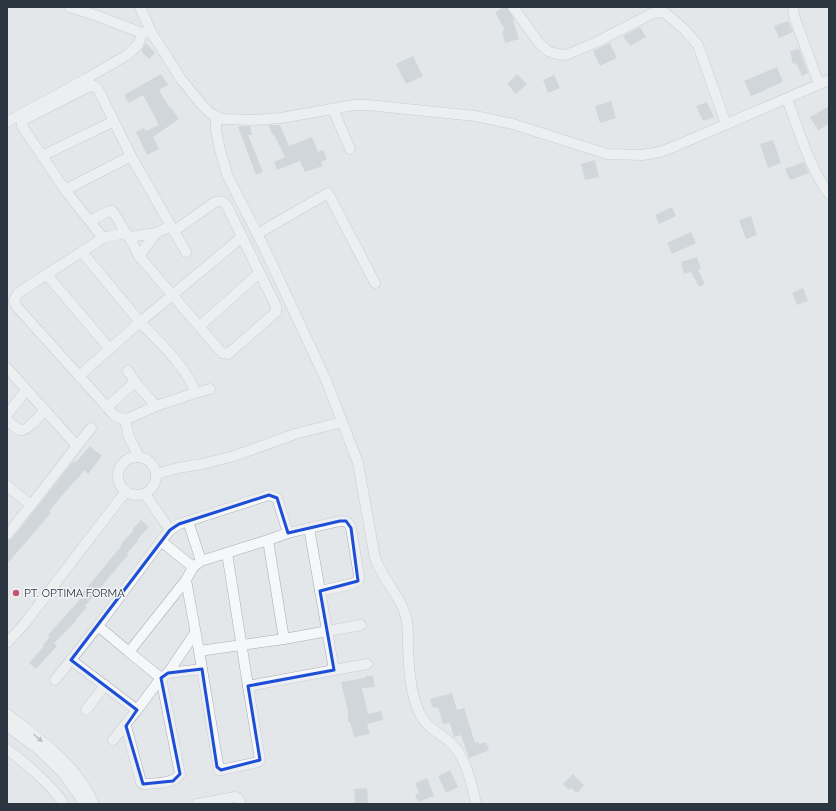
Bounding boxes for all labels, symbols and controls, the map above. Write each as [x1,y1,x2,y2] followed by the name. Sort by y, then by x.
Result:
[24,587,125,600] place label: PT. OPTIMA FORMA
[11,588,21,598] marker: PT. OPTIMA FORMA
[32,734,43,743] one-way arrow

